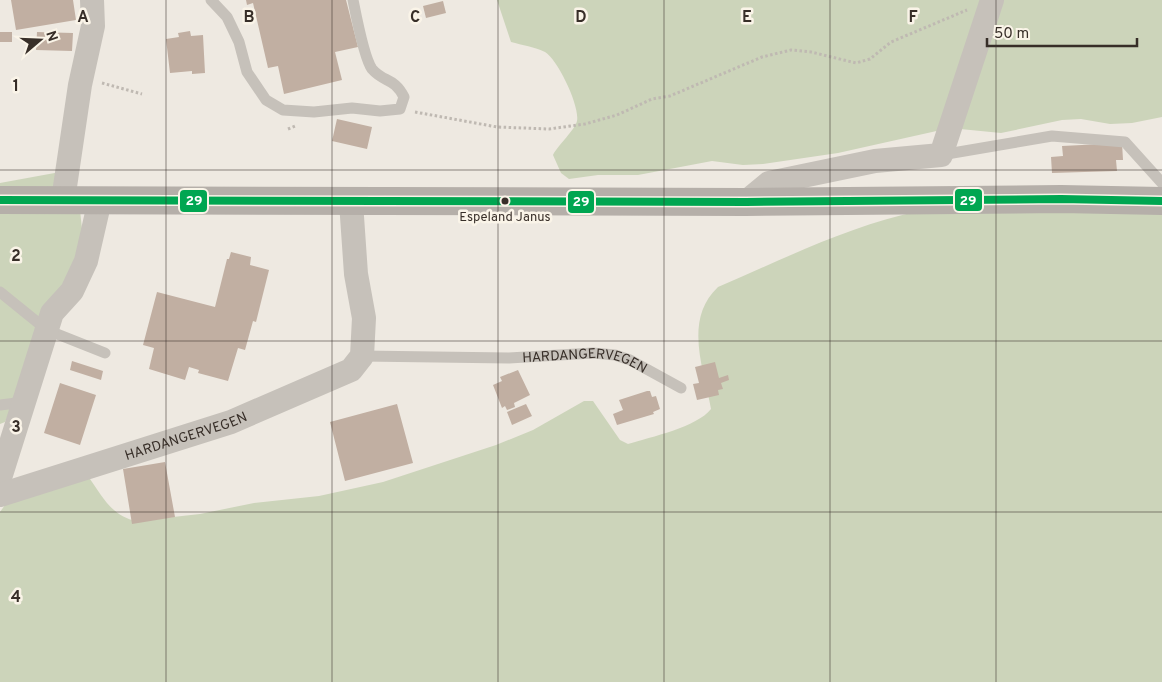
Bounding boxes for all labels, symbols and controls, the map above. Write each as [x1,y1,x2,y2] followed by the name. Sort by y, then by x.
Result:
[77,8,89,28] text: A
[243,8,255,28] text: B
[410,8,420,28] text: C
[575,8,587,28] text: D
[742,8,752,28] text: E
[908,8,918,28] text: F
[15,15,65,65] north arrow
[987,15,1137,47] scale bar
[994,25,1029,44] text: 50 m
[41,29,61,44] text: N
[13,77,19,97] text: 1
[954,188,983,212] line badge: 29
[179,189,208,213] line badge: 29
[567,190,595,214] line badge: 29
[185,193,203,210] text: 29
[959,193,977,210] text: 29
[572,194,590,211] text: 29
[500,196,510,206] marker: Espeland Janus
[459,210,551,226] place label: Espeland Janus
[11,247,21,267] text: 2
[522,346,650,378] street label: HARDANGERVEGEN
[123,409,250,465] street label: HARDANGERVEGEN
[11,418,21,438] text: 3
[11,588,21,608] text: 4

